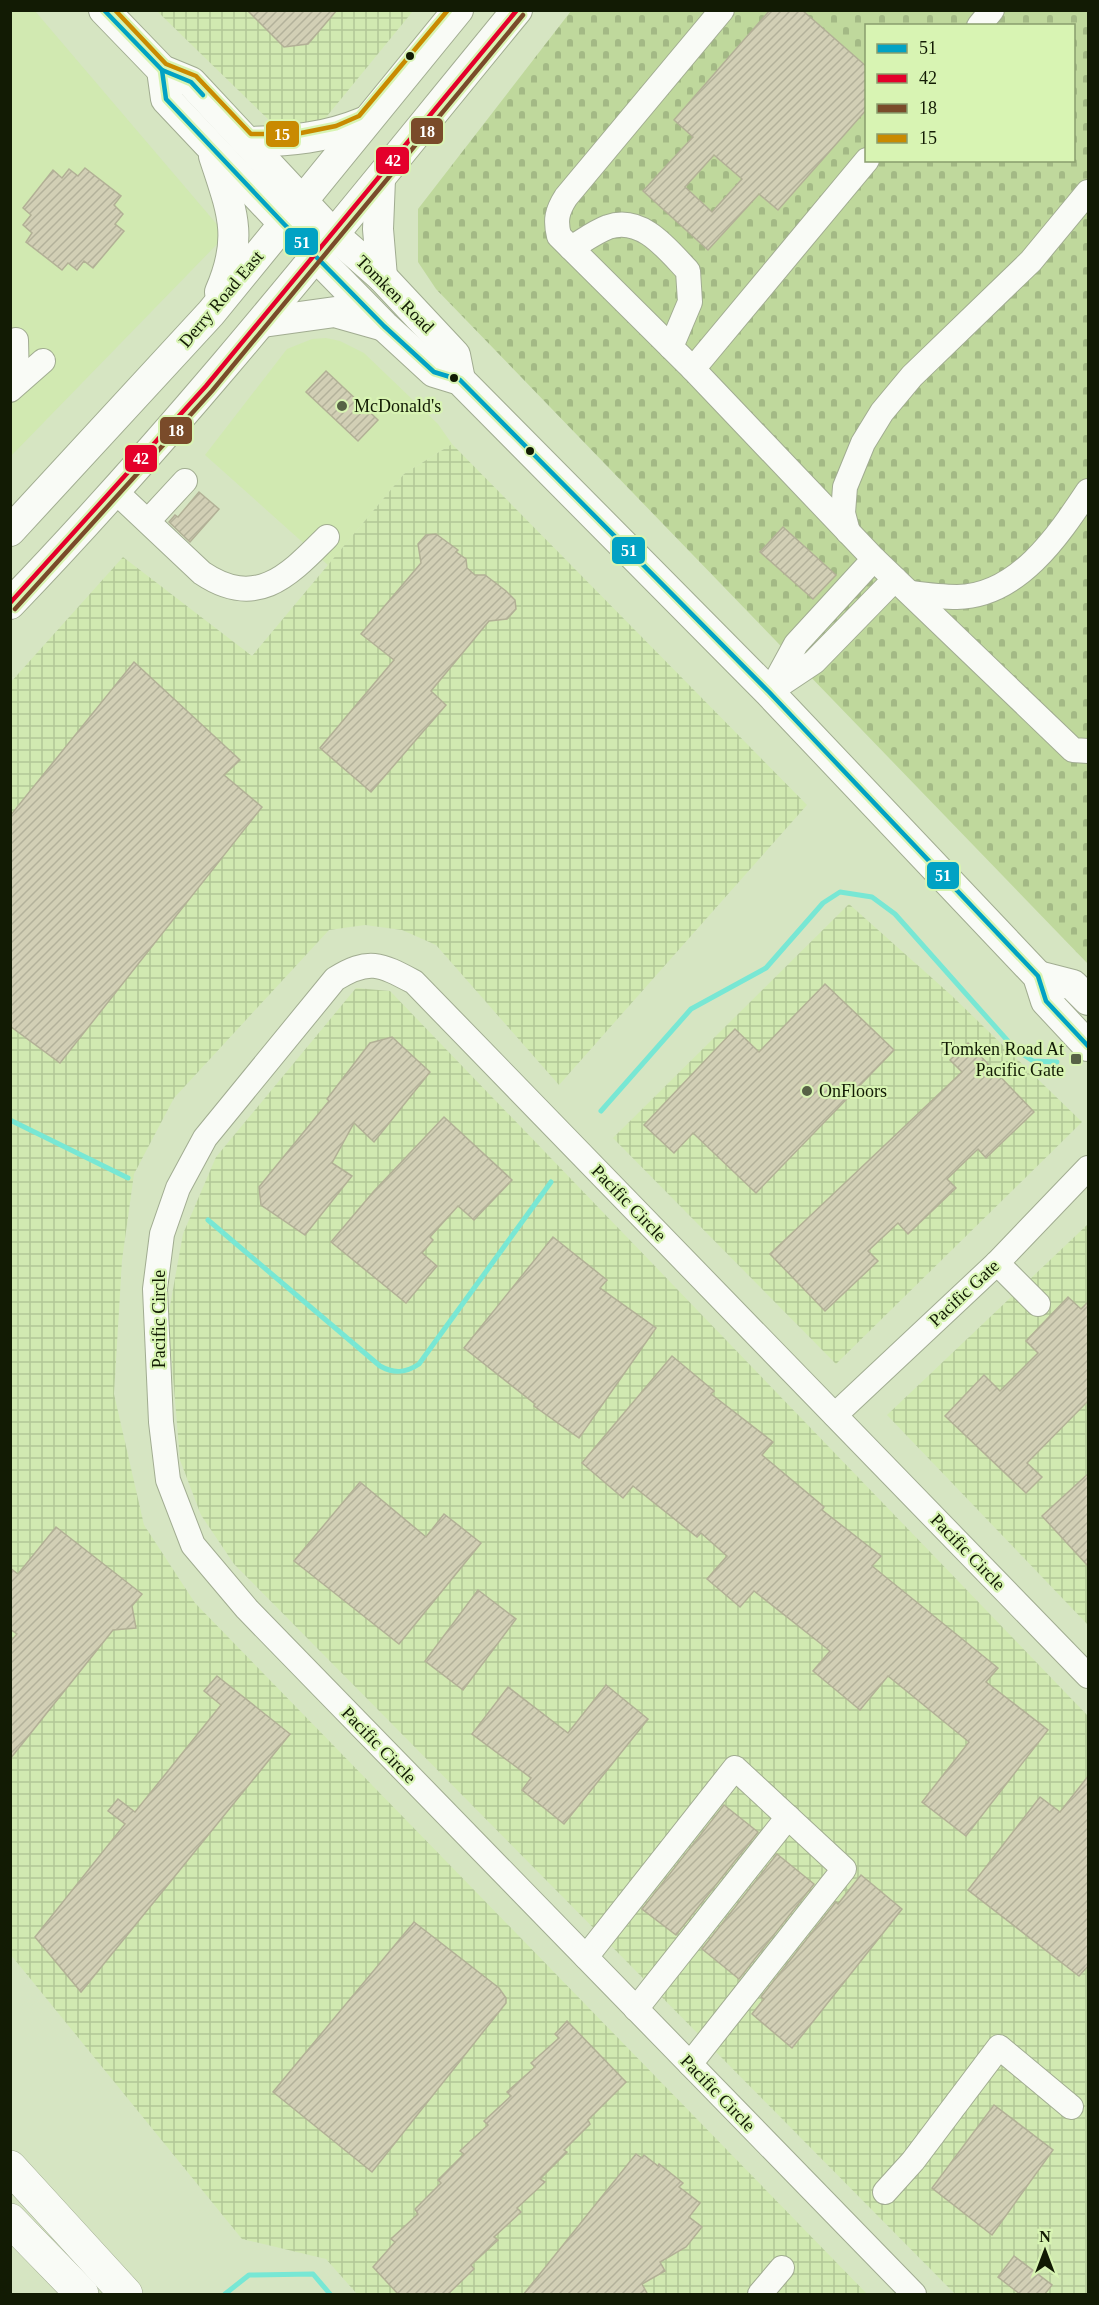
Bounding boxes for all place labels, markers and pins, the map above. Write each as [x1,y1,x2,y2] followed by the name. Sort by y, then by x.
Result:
[404,50,416,62] unlabelled marker
[448,372,460,384] unlabelled marker
[354,396,441,416] place label: McDonald's
[335,399,349,413] marker: McDonald's
[524,445,536,457] unlabelled marker
[941,1039,1064,1080] place label: Tomken Road At Pacific Gate
[1069,1052,1083,1066] marker: Tomken Road At Pacific Gate
[819,1081,887,1101] place label: OnFloors
[800,1084,814,1098] marker: OnFloors

